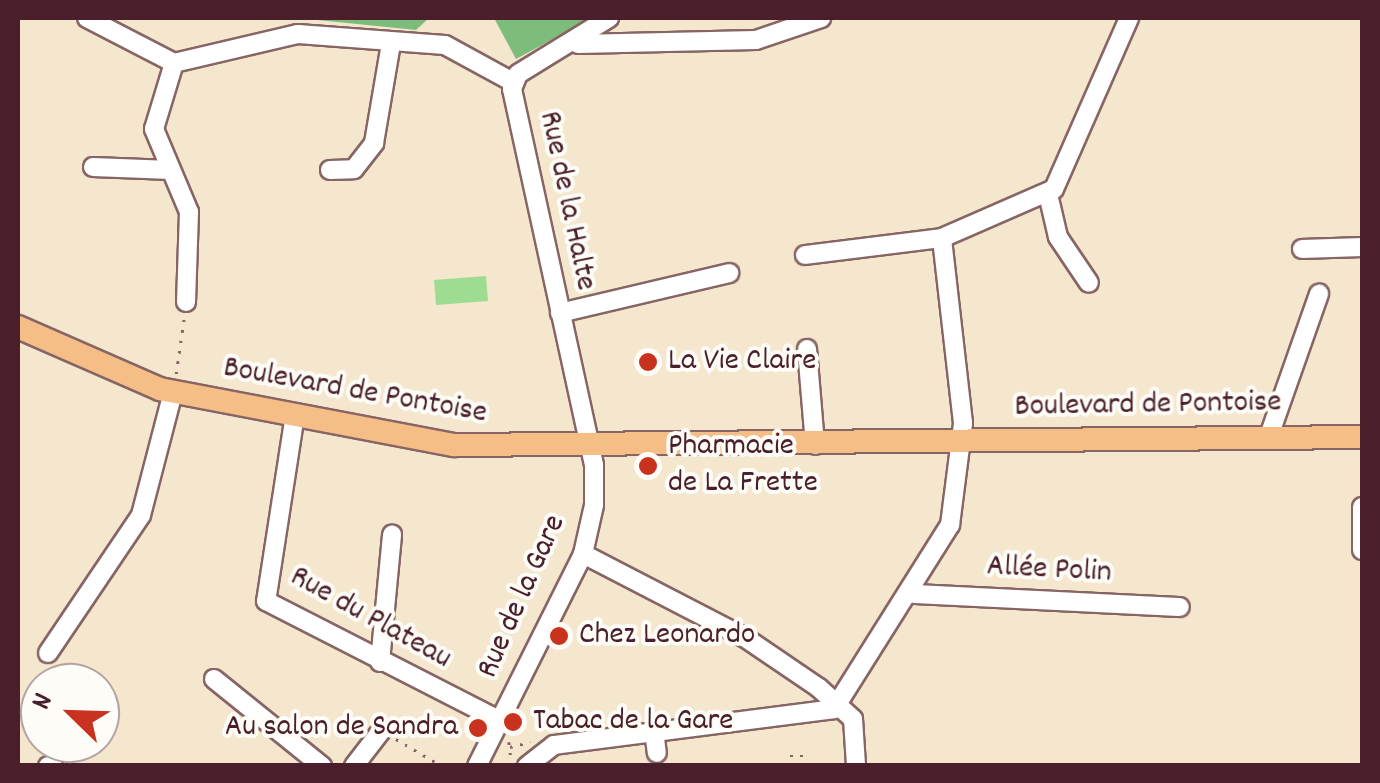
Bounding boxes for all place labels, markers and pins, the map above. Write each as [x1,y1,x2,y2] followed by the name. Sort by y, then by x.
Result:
[668,343,816,381] place label: La Vie Claire
[637,351,659,373] marker: La Vie Claire
[668,429,818,504] place label: Pharmacie de La Frette
[637,455,659,477] marker: Pharmacie de La Frette
[579,617,755,655] place label: Chez Leonardo
[548,625,570,647] marker: Chez Leonardo
[533,703,733,741] place label: Tabac de la Gare
[225,709,458,747] place label: Au salon de Sandra
[502,711,524,733] marker: Tabac de la Gare
[467,717,489,739] marker: Au salon de Sandra

